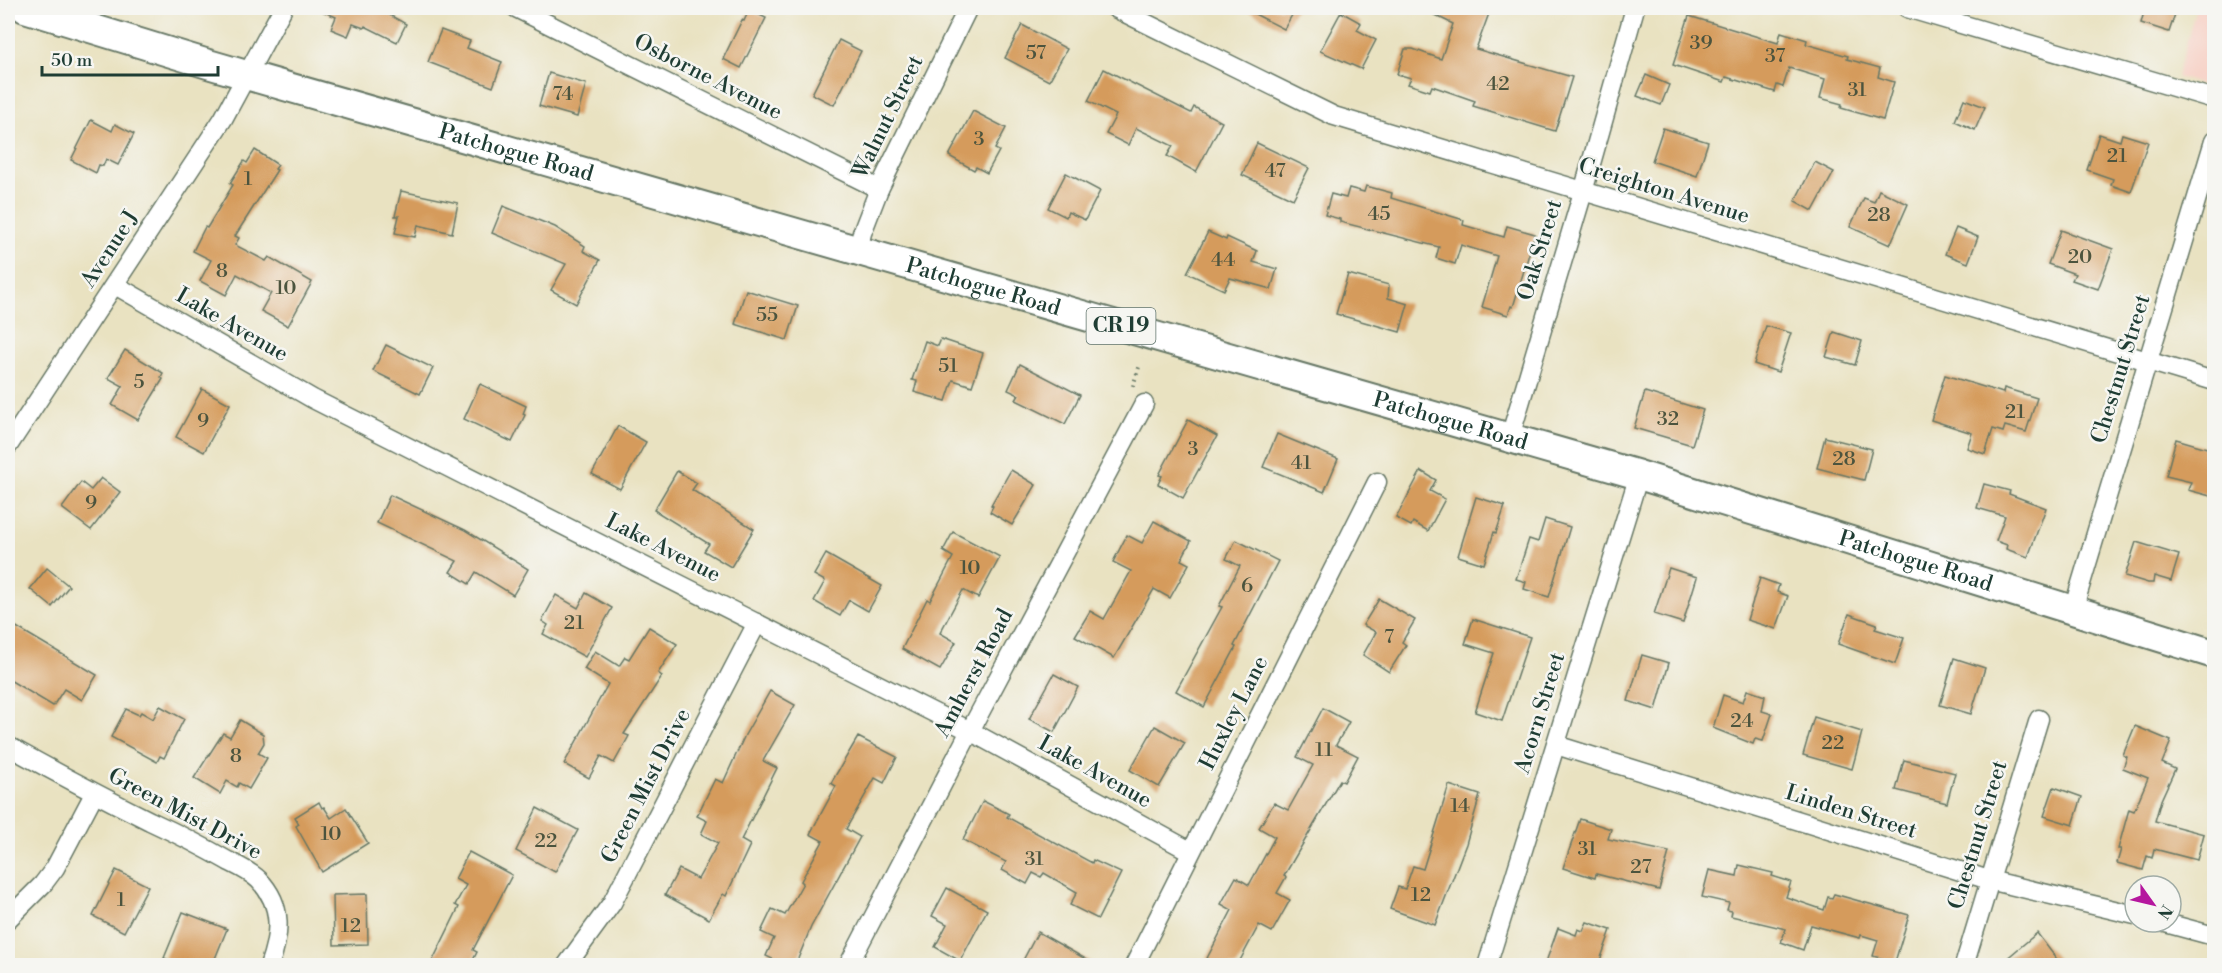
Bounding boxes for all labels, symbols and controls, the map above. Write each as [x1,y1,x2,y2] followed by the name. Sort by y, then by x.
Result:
[629,28,787,126] street label: Osborne Avenue
[1689,31,1713,56] house number: 39
[42,39,218,77] scale bar
[1026,41,1046,66] house number: 57
[1765,44,1785,69] house number: 37
[51,49,93,72] text: 50 m
[846,51,930,184] street label: Walnut Street
[1486,72,1510,97] house number: 42
[1847,78,1867,103] house number: 31
[553,82,574,107] house number: 74
[436,117,597,188] street label: Patchogue Road
[973,127,985,152] house number: 3
[2107,144,2128,169] house number: 21
[1575,152,1753,230] street label: Creighton Avenue
[1264,159,1286,184] house number: 47
[244,167,253,192] house number: 1
[1512,196,1568,304] street label: Oak Street
[1368,202,1390,227] house number: 45
[1867,203,1891,228] house number: 28
[74,205,145,294] street label: Avenue J
[2068,245,2092,270] house number: 20
[1211,248,1235,273] house number: 44
[903,252,1064,322] street label: Patchogue Road
[216,259,228,284] house number: 8
[275,276,297,301] house number: 10
[171,282,293,368] street label: Lake Avenue
[2085,291,2157,447] street label: Chestnut Street
[756,303,778,328] house number: 55
[1086,308,1156,344] road number: CR 19
[938,354,958,379] house number: 51
[133,370,145,395] house number: 5
[1370,386,1531,456] street label: Patchogue Road
[2005,400,2026,425] house number: 21
[1657,407,1679,432] house number: 32
[197,409,209,434] house number: 9
[1187,437,1199,462] house number: 3
[1832,447,1856,472] house number: 28
[1291,451,1312,476] house number: 41
[85,491,97,516] house number: 9
[601,508,725,588] street label: Lake Avenue
[1835,525,1996,598] street label: Patchogue Road
[959,556,981,581] house number: 10
[1241,574,1253,599] house number: 6
[928,604,1019,743] street label: Amherst Road
[564,611,585,636] house number: 21
[1384,625,1394,650] house number: 7
[1508,649,1571,778] street label: Acorn Street
[1194,652,1274,774] street label: Huxley Lane
[595,704,697,868] street label: Green Mist Drive
[1730,709,1754,734] house number: 24
[1034,730,1156,814] street label: Lake Avenue
[1822,731,1844,756] house number: 22
[1315,738,1333,763] house number: 11
[230,744,242,769] house number: 8
[1942,757,2014,913] street label: Chestnut Street
[103,762,267,866] street label: Green Mist Drive
[1782,779,1920,845] street label: Linden Street
[1450,794,1470,819] house number: 14
[320,822,342,847] house number: 10
[535,829,557,854] house number: 22
[1577,837,1597,862] house number: 31
[1024,847,1044,872] house number: 31
[1630,855,1652,880] house number: 27
[2123,874,2183,934] north arrow
[1411,883,1431,908] house number: 12
[117,888,126,913] house number: 1
[2153,901,2176,923] text: N
[341,914,361,939] house number: 12

